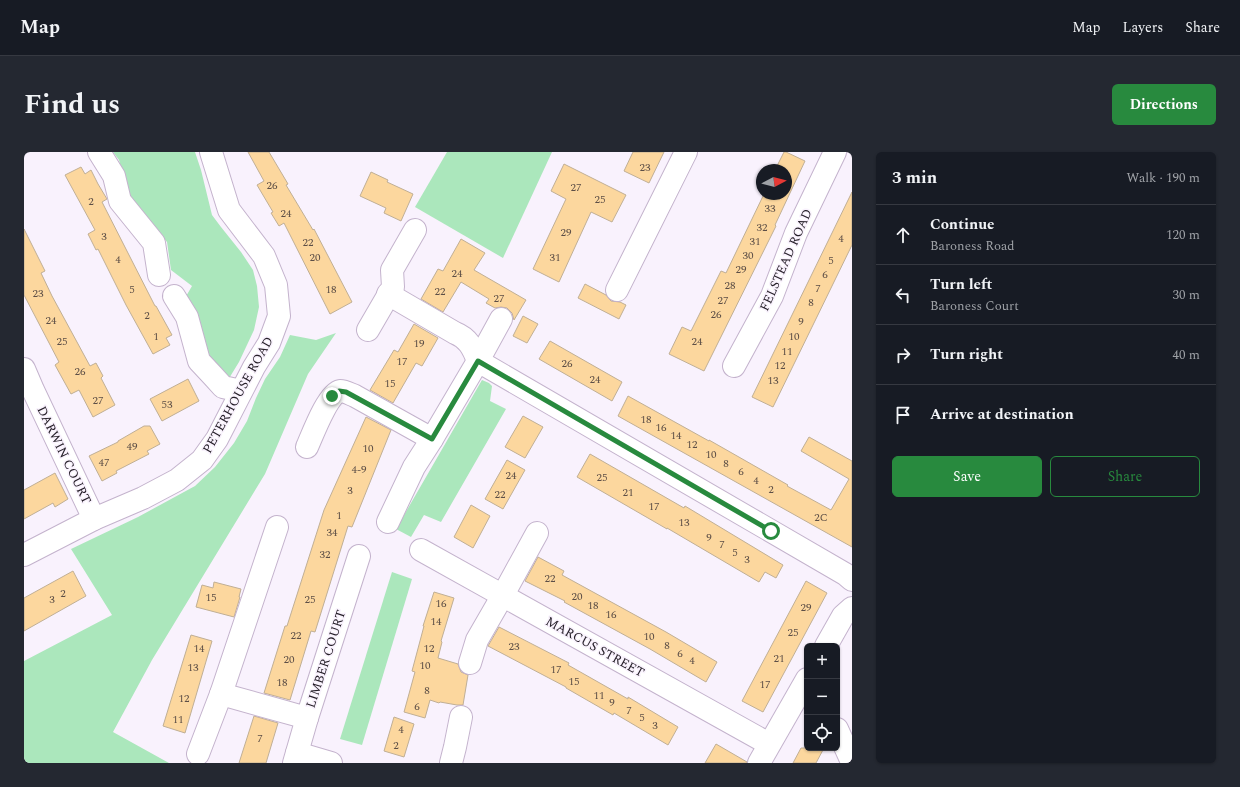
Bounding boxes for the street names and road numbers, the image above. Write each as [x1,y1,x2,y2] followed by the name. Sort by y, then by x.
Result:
[754,205,818,315] street label: FELSTEAD ROAD
[197,333,279,457] street label: PETERHOUSE ROAD
[32,403,97,508] street label: DARWIN COURT
[301,607,351,711] street label: LIMBER COURT
[542,611,648,683] street label: MARCUS STREET

